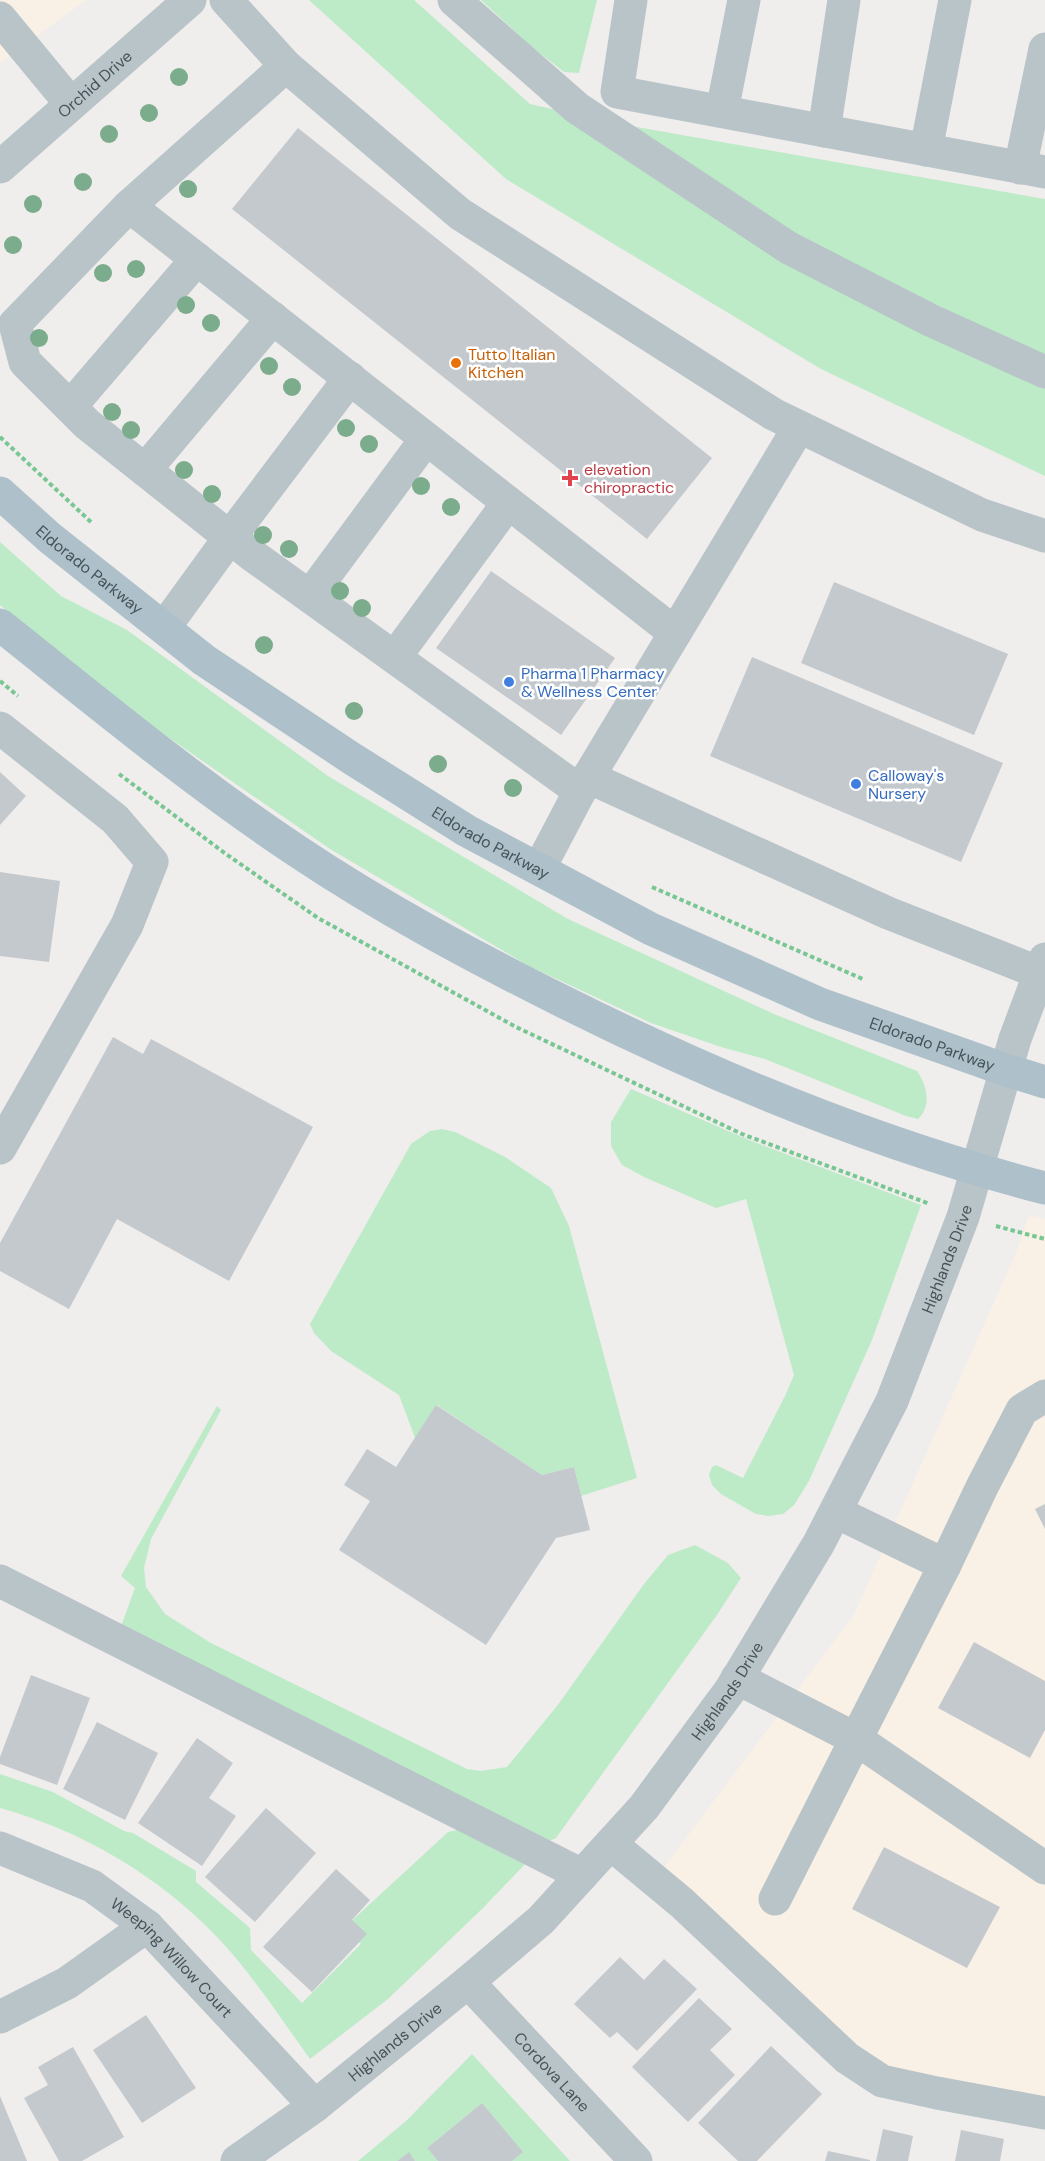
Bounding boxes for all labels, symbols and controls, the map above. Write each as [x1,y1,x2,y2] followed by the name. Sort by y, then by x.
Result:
[53,45,136,122] street label: Orchid Drive
[468,344,555,383] place label: Tutto Italian Kitchen
[449,356,463,370] marker: Tutto Italian Kitchen
[584,459,674,498] place label: elevation chiropractic
[561,469,579,487] marker: elevation chiropractic
[32,520,148,619] street label: Eldorado Parkway
[521,663,665,702] place label: Pharma 1 Pharmacy & Wellness Center
[502,675,516,689] marker: Pharma 1 Pharmacy & Wellness Center
[868,765,944,804] place label: Calloway's Nursery
[849,777,863,791] marker: Calloway's Nursery
[428,801,553,884] street label: Eldorado Parkway
[867,1012,998,1076] street label: Eldorado Parkway
[916,1202,977,1316] street label: Highlands Drive
[686,1638,768,1744] street label: Highlands Drive
[107,1893,237,2022] street label: Weeping Willow Court
[344,1997,446,2086] street label: Highlands Drive
[510,2027,595,2116] street label: Cordova Lane

